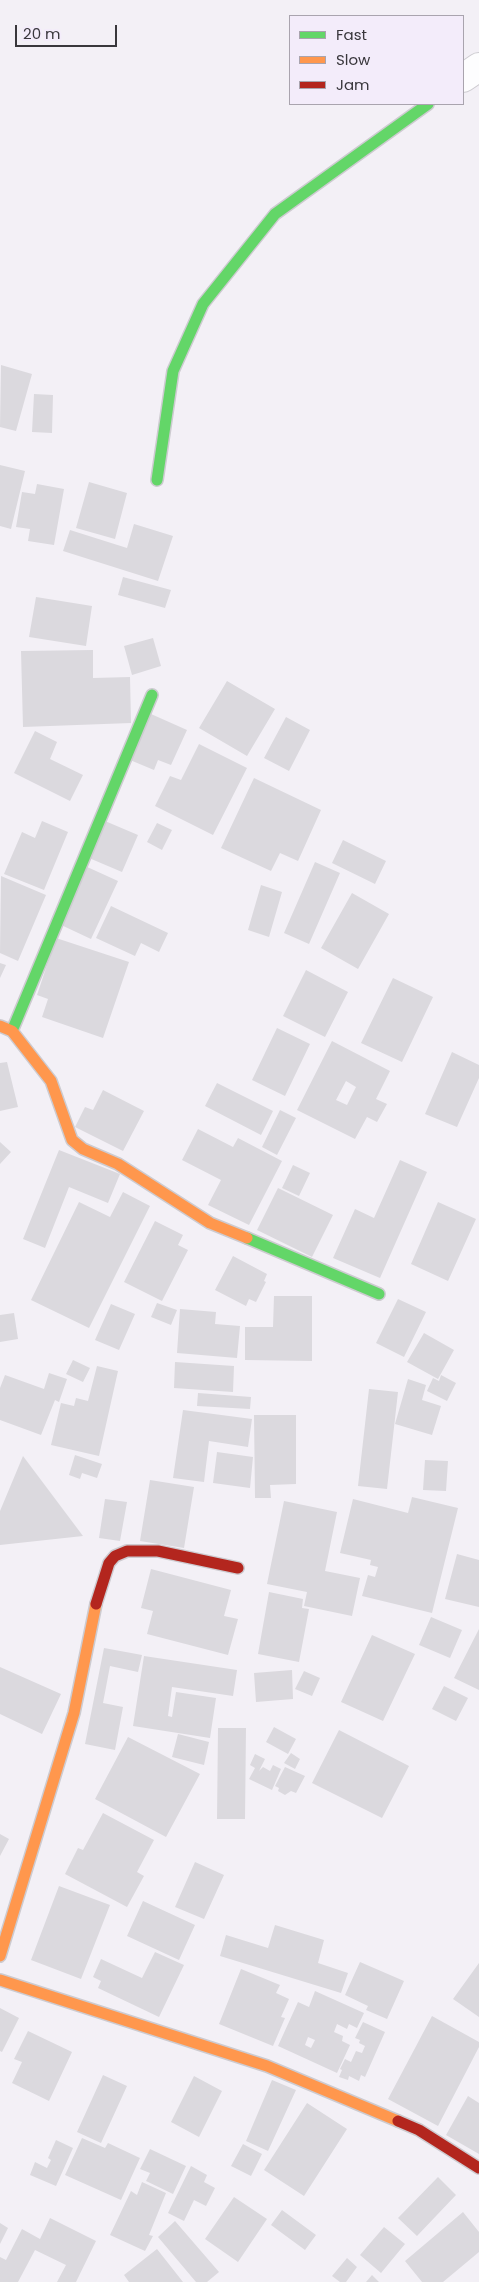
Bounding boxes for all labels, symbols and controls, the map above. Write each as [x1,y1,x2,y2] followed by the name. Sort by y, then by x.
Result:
[18,15,120,47] scale bar
[289,15,464,105] legend
[23,23,61,44] text: 20 m
[336,24,367,45] text: Fast
[336,49,370,70] text: Slow
[336,74,370,95] text: Jam

